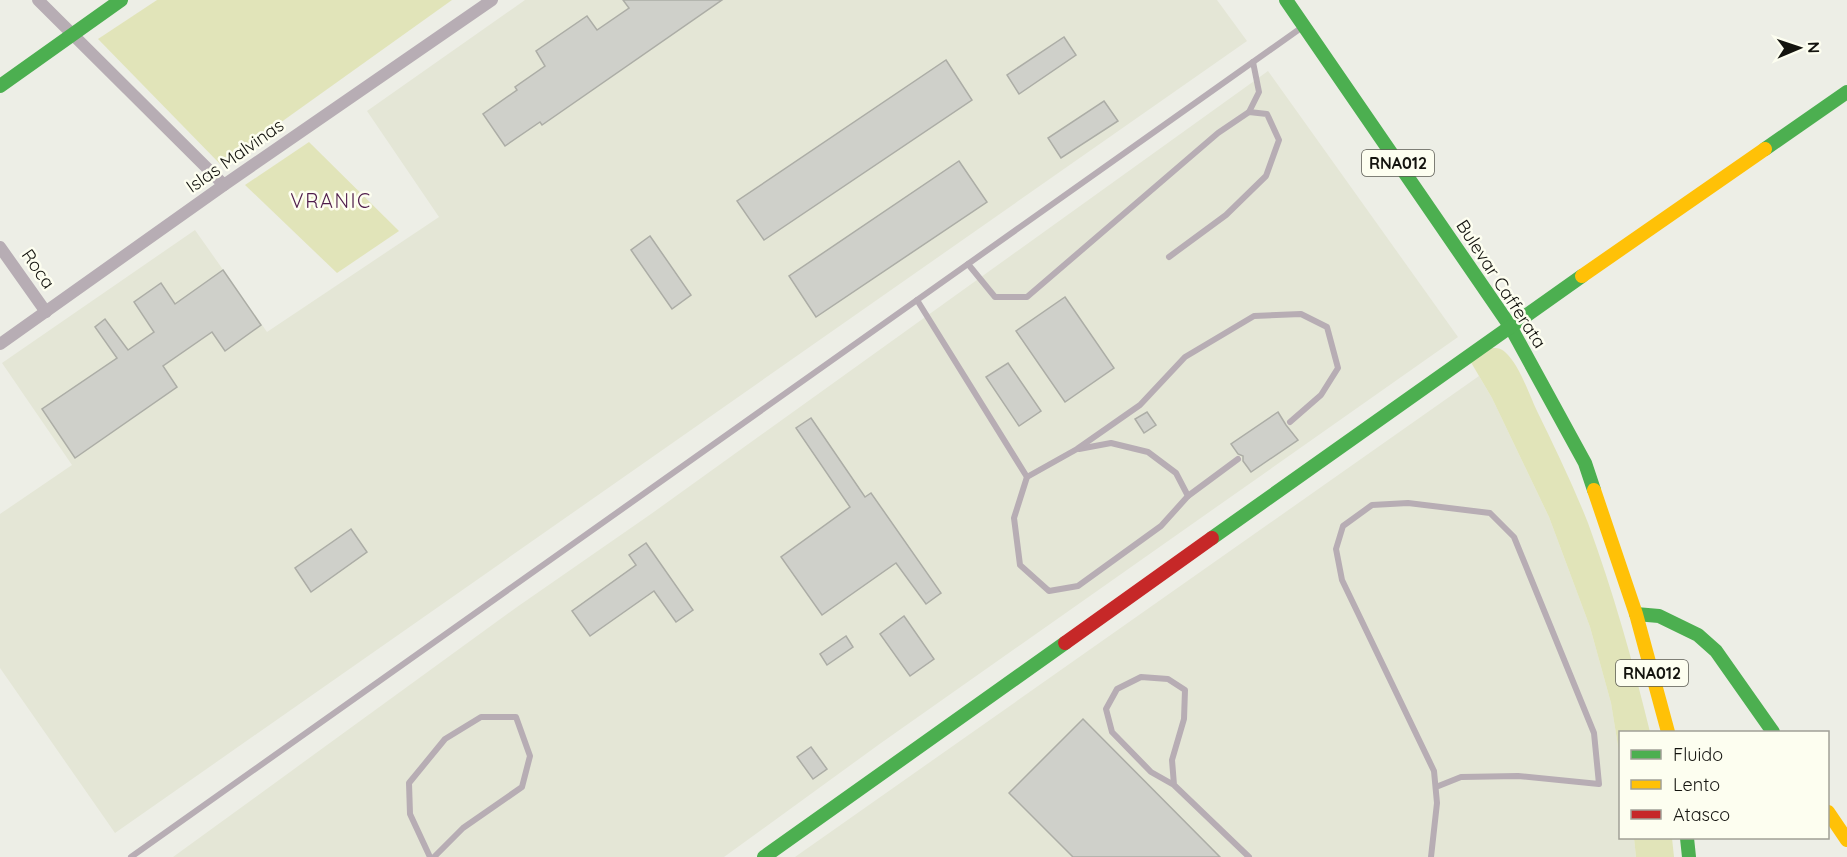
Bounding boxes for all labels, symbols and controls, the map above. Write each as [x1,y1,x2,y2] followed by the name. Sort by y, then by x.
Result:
[1769,18,1829,78] north arrow
[1804,41,1824,54] text: N
[181,113,288,198] street label: Islas Malvinas
[1362,150,1434,176] road number: RNA012
[290,188,372,213] district label: VRANIC
[1451,215,1552,352] street label: Bulevar Cafferata
[17,244,60,293] street label: Roca
[1616,660,1688,686] road number: RNA012
[1619,731,1829,839] legend
[1673,743,1723,766] text: Fluido
[1673,773,1720,796] text: Lento
[1673,803,1730,826] text: Atasco

